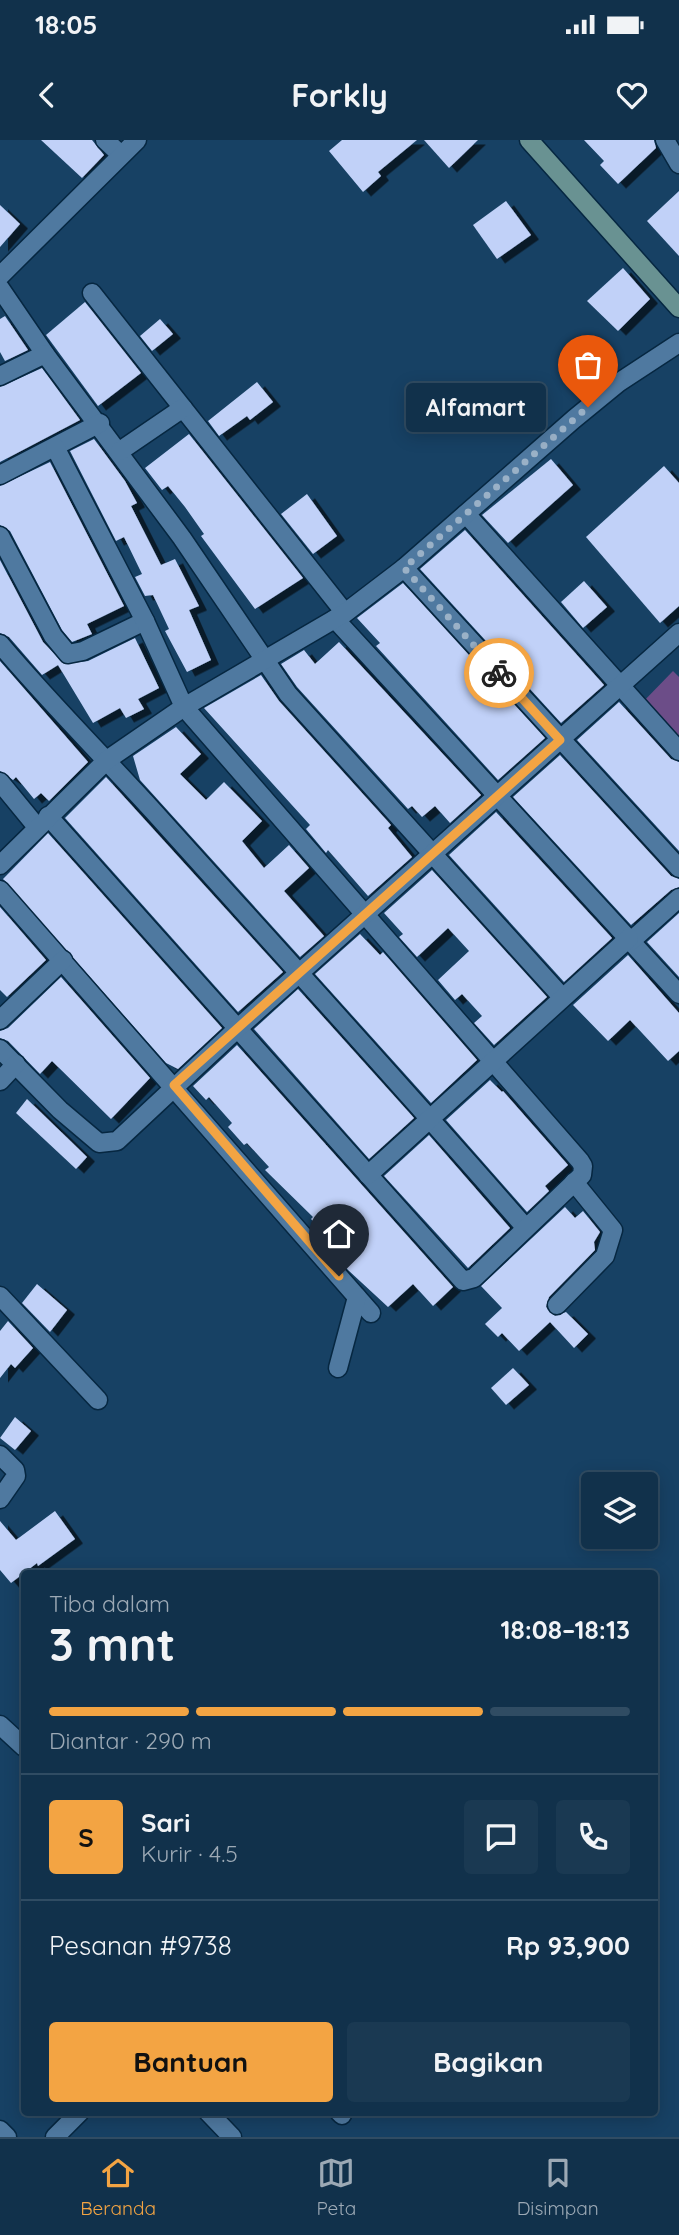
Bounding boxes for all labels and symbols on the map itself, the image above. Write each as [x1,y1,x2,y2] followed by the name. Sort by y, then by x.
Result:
[558,335,618,407] pin
[406,383,546,432] callout: Alfamart
[464,638,534,708] courier
[309,1204,369,1276] pin

